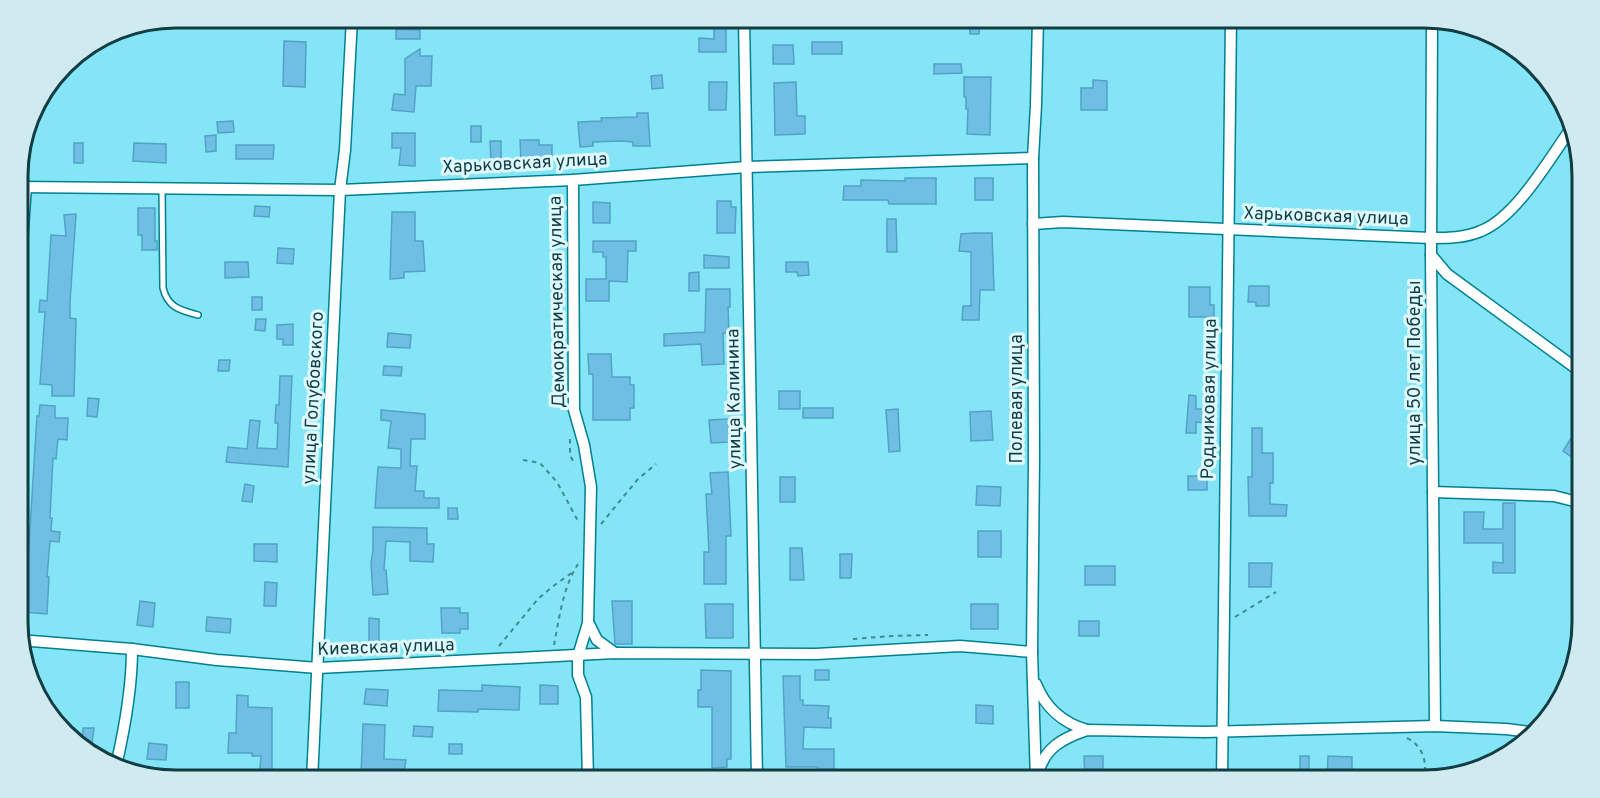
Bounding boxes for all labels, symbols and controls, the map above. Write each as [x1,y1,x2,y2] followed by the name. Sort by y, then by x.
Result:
[442,148,608,180] street label: Харьковская улица
[545,196,571,408] street label: Демократическая улица
[1243,203,1409,231] street label: Харьковская улица
[1404,281,1427,465] street label: улица 50 лет Победы
[298,311,330,485] street label: улица Голубовского
[1197,318,1223,480] street label: Родниковая улица
[722,328,748,470] street label: улица Калинина
[1006,334,1029,464] street label: Полевая улица
[317,634,455,662] street label: Киевская улица

